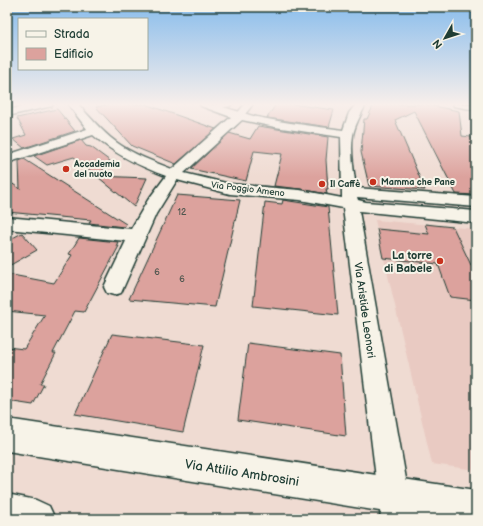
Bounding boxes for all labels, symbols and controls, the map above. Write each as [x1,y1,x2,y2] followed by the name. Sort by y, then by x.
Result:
[18,18,148,70] legend
[425,18,465,58] north arrow
[54,27,90,42] text: Strada
[430,37,445,51] text: N
[54,47,94,62] text: Edificio
[73,159,120,180] place label: Accademia del nuoto
[61,164,71,174] marker: Accademia del nuoto
[368,177,378,187] marker: Mamma che Pane
[381,177,455,188] place label: Mamma che Pane
[317,179,327,189] marker: Il Caffè
[330,179,361,190] place label: Il Caffè
[210,180,285,199] street label: Via Poggio Ameno
[178,207,187,218] house number: 12
[384,249,432,275] place label: La torre di Babele
[435,256,445,266] marker: La torre di Babele
[351,261,378,359] street label: Via Aristide Leonori
[154,267,160,278] house number: 6
[179,274,185,285] house number: 6
[184,456,300,490] street label: Via Attilio Ambrosini

